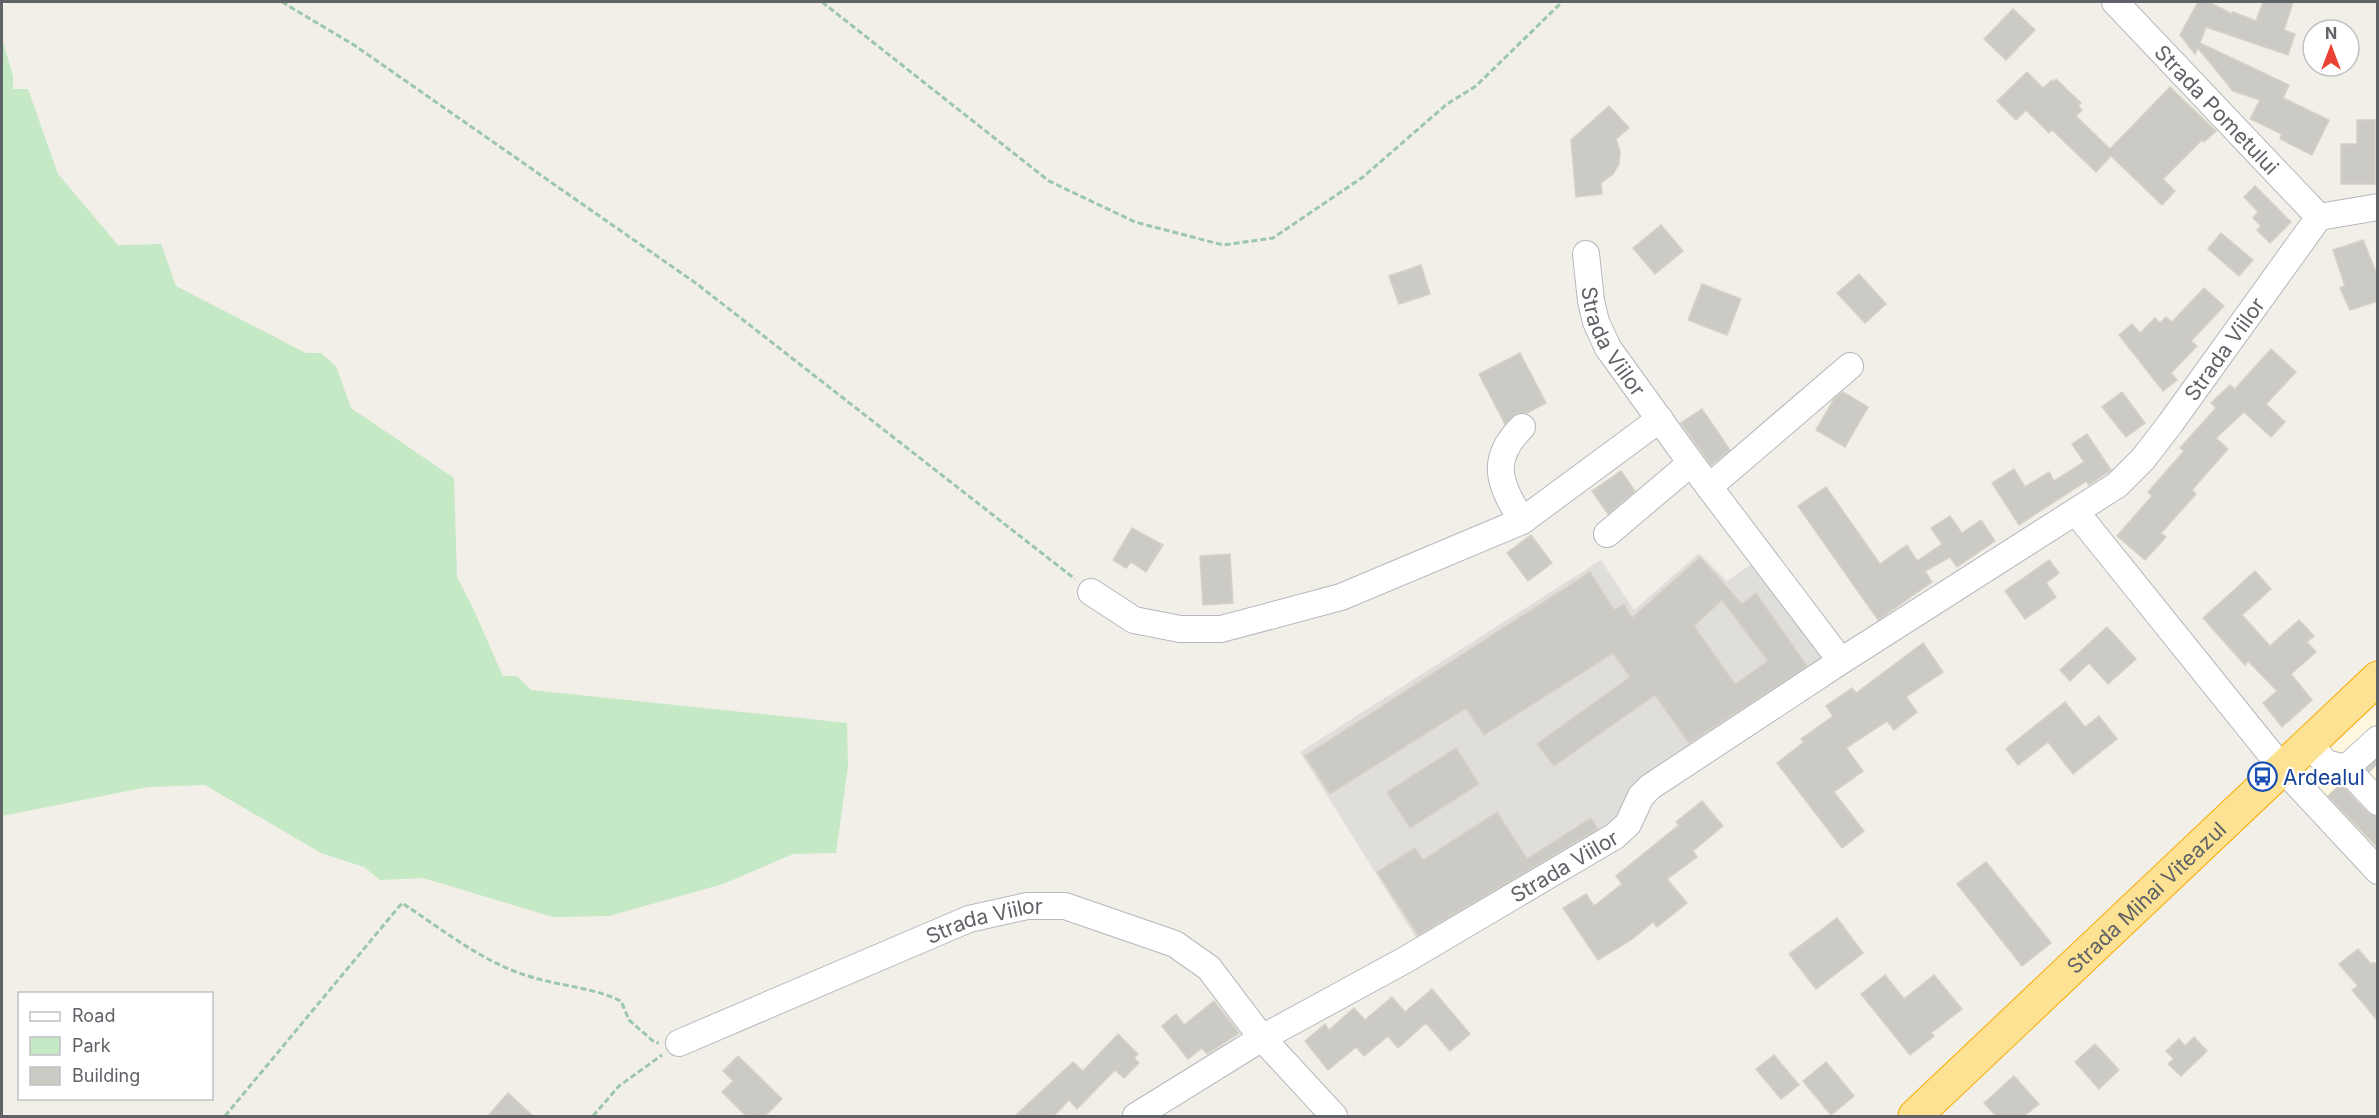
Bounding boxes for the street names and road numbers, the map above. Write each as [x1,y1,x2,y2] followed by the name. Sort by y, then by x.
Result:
[2150,39,2284,179] street label: Strada Pometului
[1577,285,1651,401] street label: Strada Viilor
[2179,292,2270,405] street label: Strada Viilor
[2061,816,2231,979] street label: Strada Mihai Viteazul
[1506,824,1623,907] street label: Strada Viilor
[922,894,1043,949] street label: Strada Viilor

